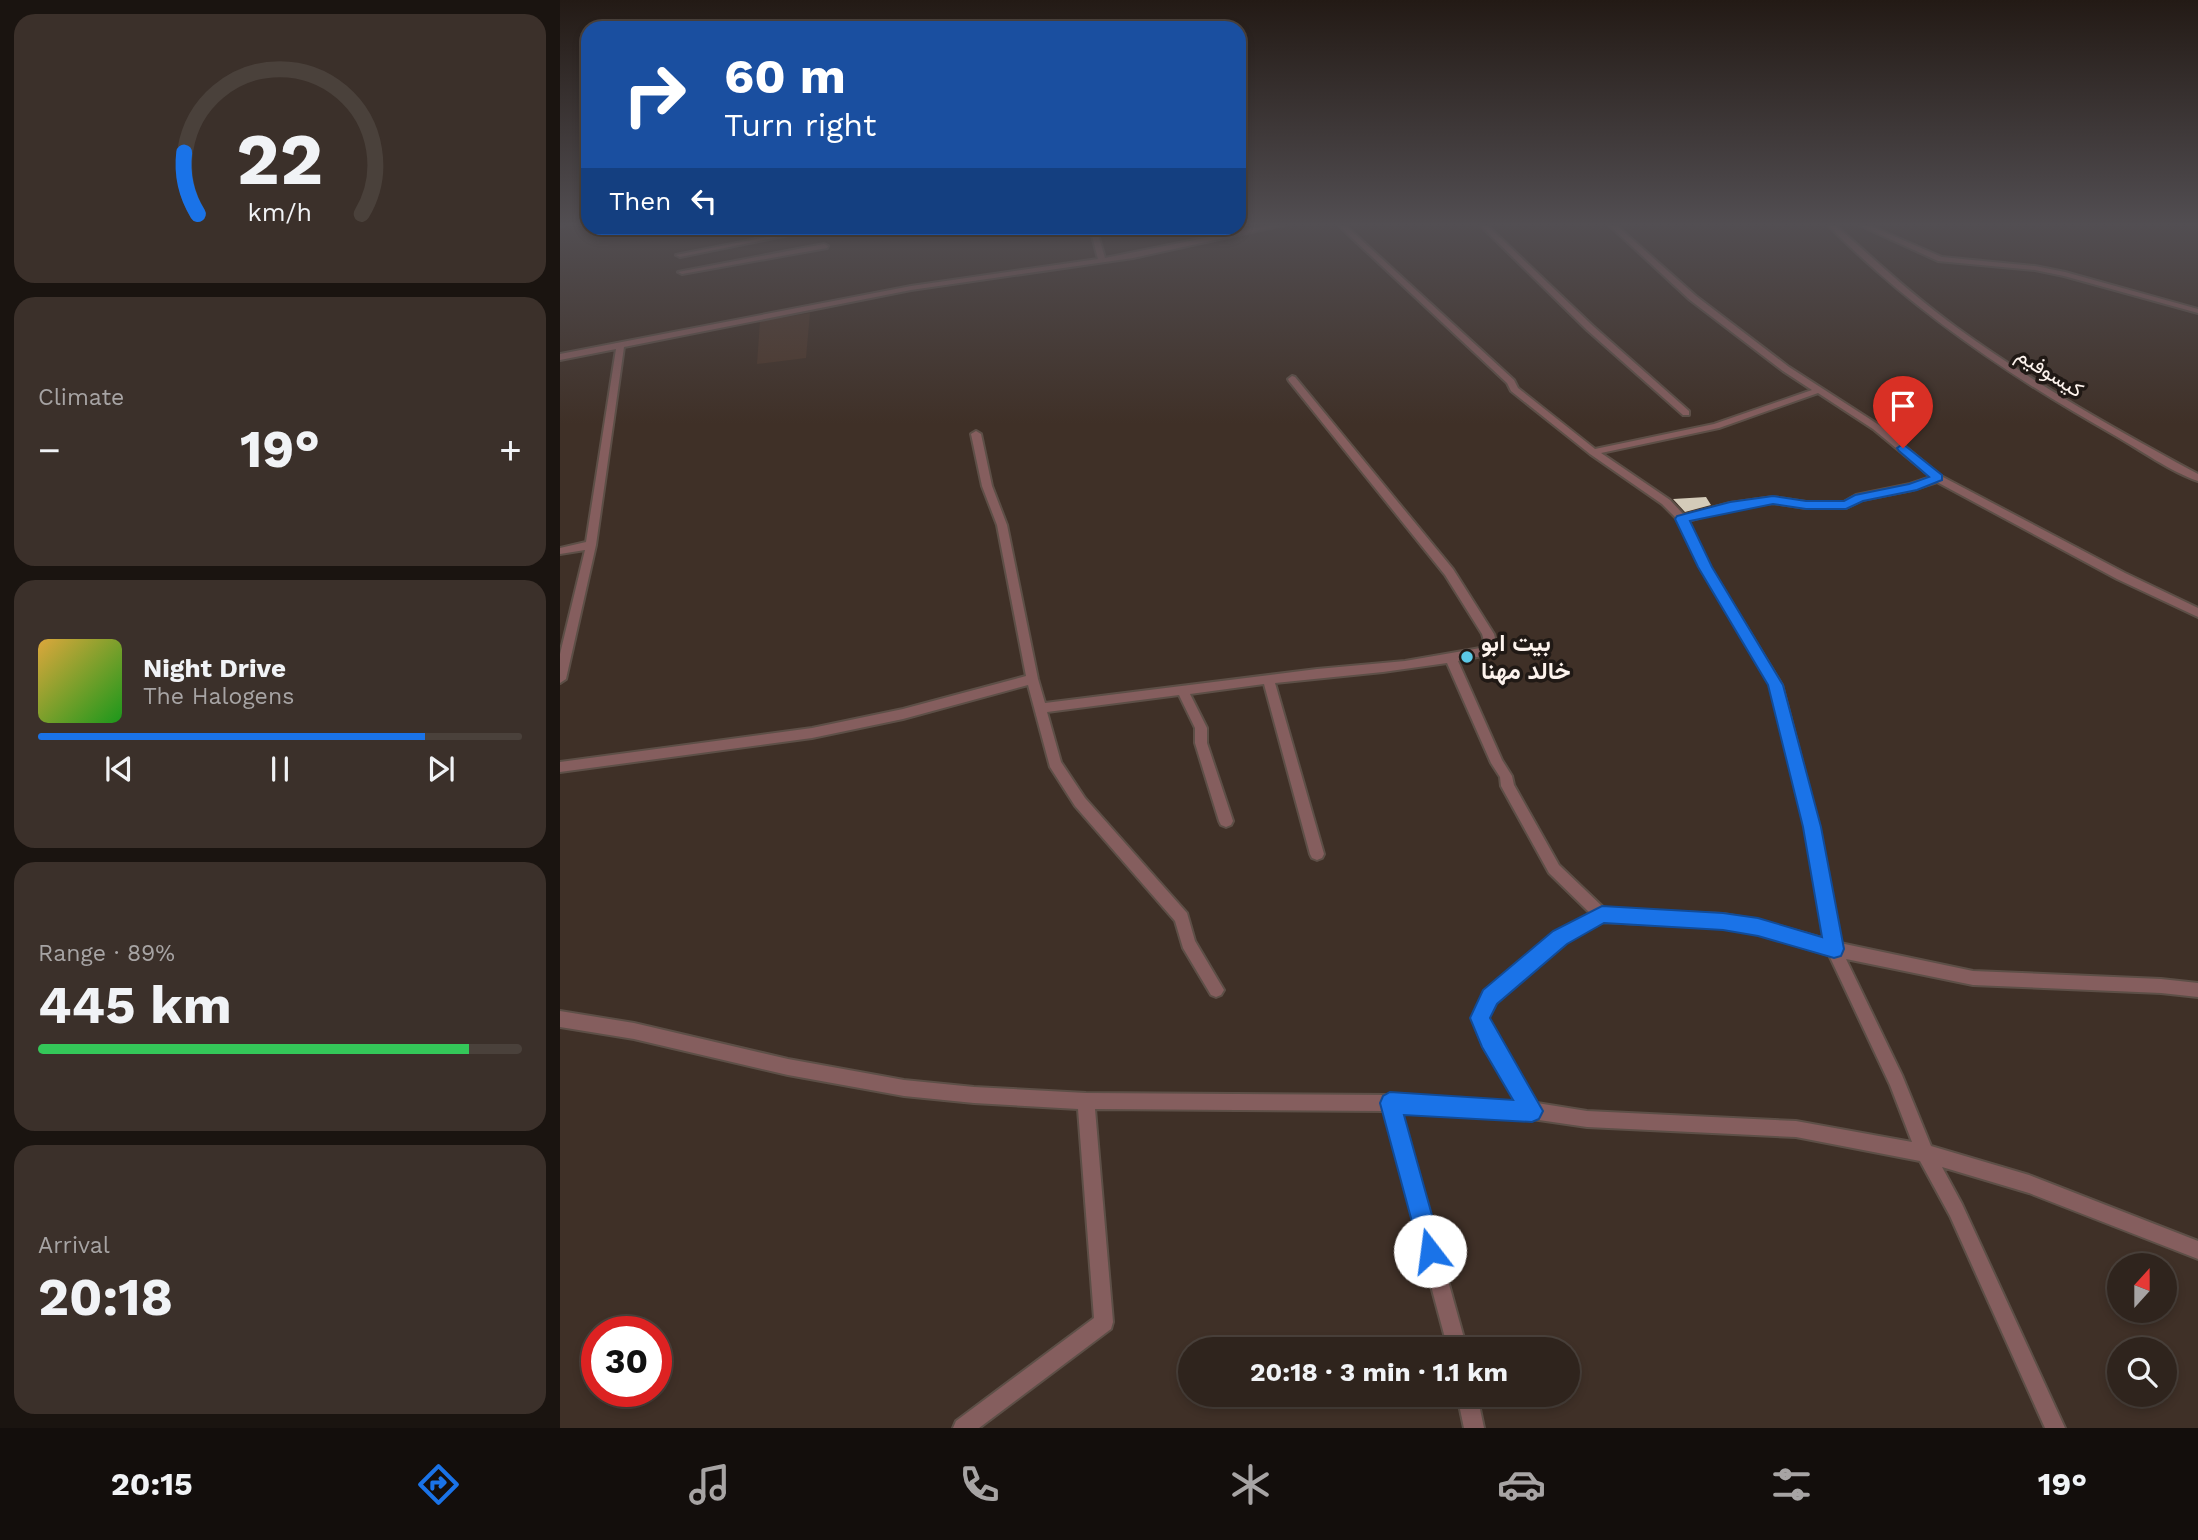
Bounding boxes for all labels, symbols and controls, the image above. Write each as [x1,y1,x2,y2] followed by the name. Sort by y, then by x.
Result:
[724,47,846,105] text: 60 m
[609,49,700,140] icon: right
[724,106,876,144] text: Turn right
[237,117,323,203] text: 22
[685,182,723,220] icon: left
[609,186,671,216] text: Then
[248,198,312,227] text: km/h
[2011,342,2088,404] street label: كيسوفيم
[1873,376,1933,448] pin
[38,384,124,411] text: Climate
[1884,387,1922,425] icon: arrive
[240,419,320,480] text: 19°
[38,428,61,472] text: −
[499,428,522,472] text: +
[1481,629,1571,686] place label: بيت ابو خالد مهنا
[1459,649,1475,665] marker: بيت ابو خالد مهنا
[143,653,286,683] text: Night Drive
[143,683,294,710] text: The Halogens
[100,750,138,788] icon: previous
[261,750,299,788] icon: pause
[422,750,460,788] icon: next
[38,940,175,967] text: Range · 89%
[38,975,232,1036] text: 445 km
[1393,1214,1467,1288] position arrow
[38,1232,110,1259] text: Arrival
[2107,1253,2177,1323] north arrow
[2107,1253,2177,1407] map controls
[38,1267,173,1328] text: 20:18
[581,1316,672,1407] speed limit sign: 30
[2107,1337,2177,1407] button: search
[1250,1357,1508,1387] text: 20:18 · 3 min · 1.1 km
[414,1460,463,1509] icon: directions
[685,1460,734,1509] icon: music
[955,1460,1004,1509] icon: phone
[1226,1460,1275,1509] icon: climate
[1497,1460,1546,1509] icon: car
[1767,1460,1816,1509] icon: filters
[111,1465,193,1503] text: 20:15
[2038,1465,2087,1503] text: 19°

